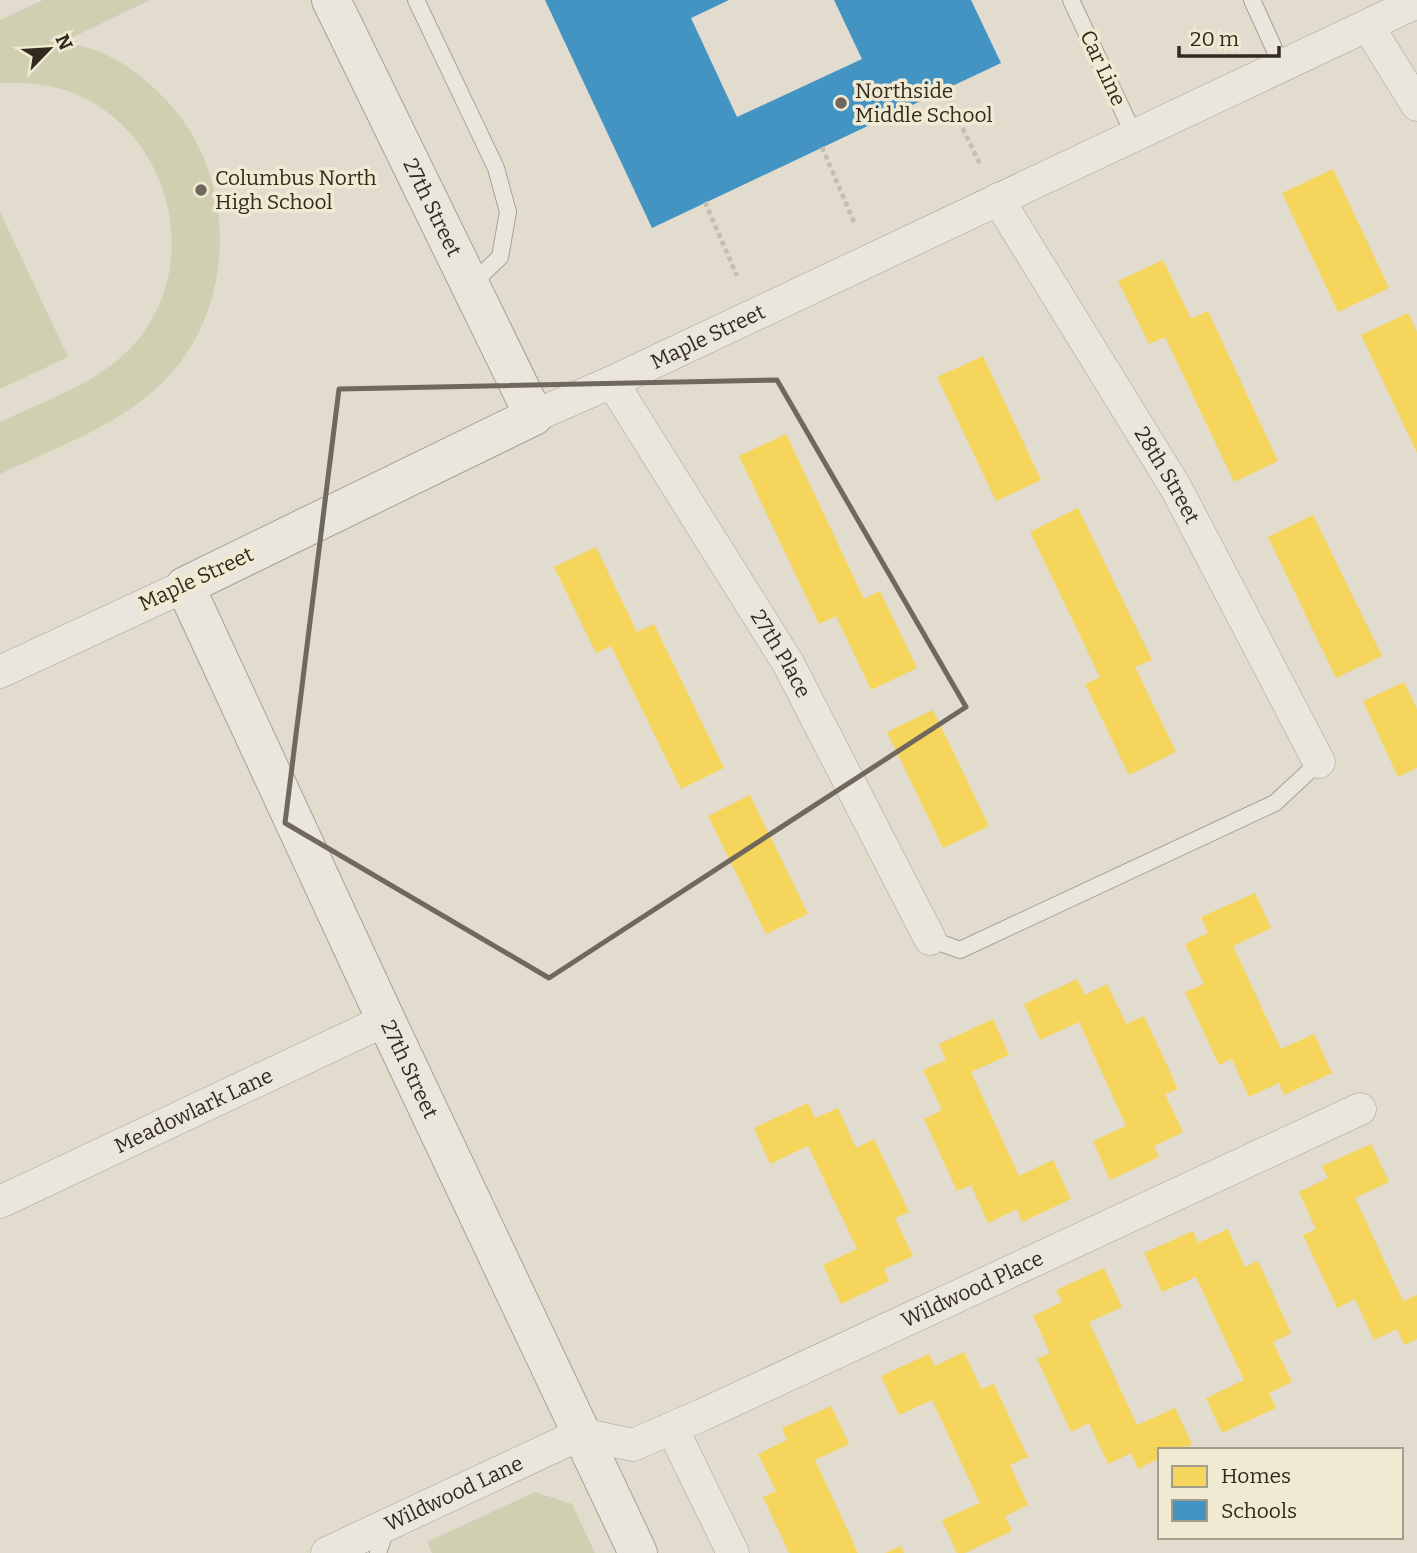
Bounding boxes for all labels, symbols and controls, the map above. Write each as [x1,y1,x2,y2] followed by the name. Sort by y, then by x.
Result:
[14,14,84,84] north arrow
[1179,14,1279,58] scale bar
[1074,26,1132,110] street label: Car Line
[1190,26,1239,52] text: 20 m
[50,31,78,54] text: N
[855,78,993,128] place label: Northside Middle School
[833,95,849,111] marker: Northside Middle School
[397,154,467,261] street label: 27th Street
[215,165,377,215] place label: Columbus North High School
[193,182,209,198] marker: Columbus North High School
[646,299,770,375] street label: Maple Street
[1129,422,1206,529] street label: 28th Street
[135,541,258,617] street label: Maple Street
[745,605,817,702] street label: 27th Place
[375,1016,444,1123] street label: 27th Street
[110,1062,277,1159] street label: Meadowlark Lane
[897,1245,1047,1333] street label: Wildwood Place
[1158,1448,1403,1539] legend
[380,1450,527,1537] street label: Wildwood Lane
[1221,1463,1291,1489] text: Homes
[1221,1498,1297,1524] text: Schools

